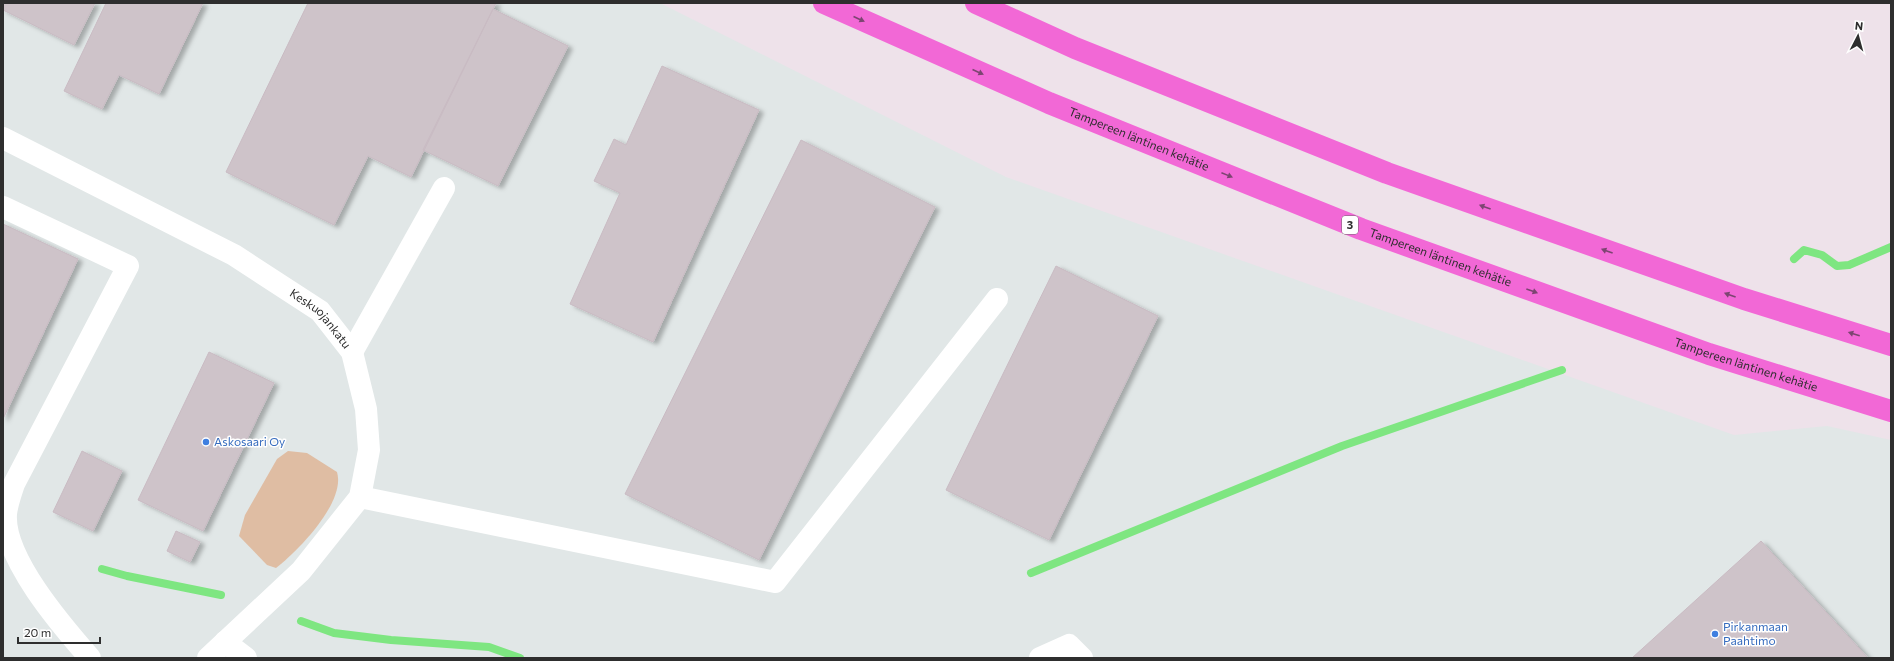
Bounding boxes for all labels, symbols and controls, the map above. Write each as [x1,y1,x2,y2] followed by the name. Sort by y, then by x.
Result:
[854,16,865,22] one-way arrow
[1838,16,1878,56] north arrow
[1854,19,1864,32] text: N
[973,69,985,75] one-way arrow
[1067,104,1211,173] street label: Tampereen läntinen kehätie
[1222,173,1234,179] one-way arrow
[1478,204,1490,210] one-way arrow
[1342,216,1358,234] road number: 3
[1368,225,1514,289] street label: Tampereen läntinen kehätie
[1601,248,1613,254] one-way arrow
[288,285,354,351] street label: Keskuojankatu
[1527,288,1539,294] one-way arrow
[1723,291,1735,297] one-way arrow
[1847,331,1859,337] one-way arrow
[1673,334,1820,394] street label: Tampereen läntinen kehätie
[214,434,285,448] place label: Askosaari Oy
[201,437,211,447] marker: Askosaari Oy
[18,619,100,645] scale bar
[1723,619,1788,647] place label: Pirkanmaan Paahtimo
[24,625,51,639] text: 20 m
[1710,629,1720,639] marker: Pirkanmaan Paahtimo

